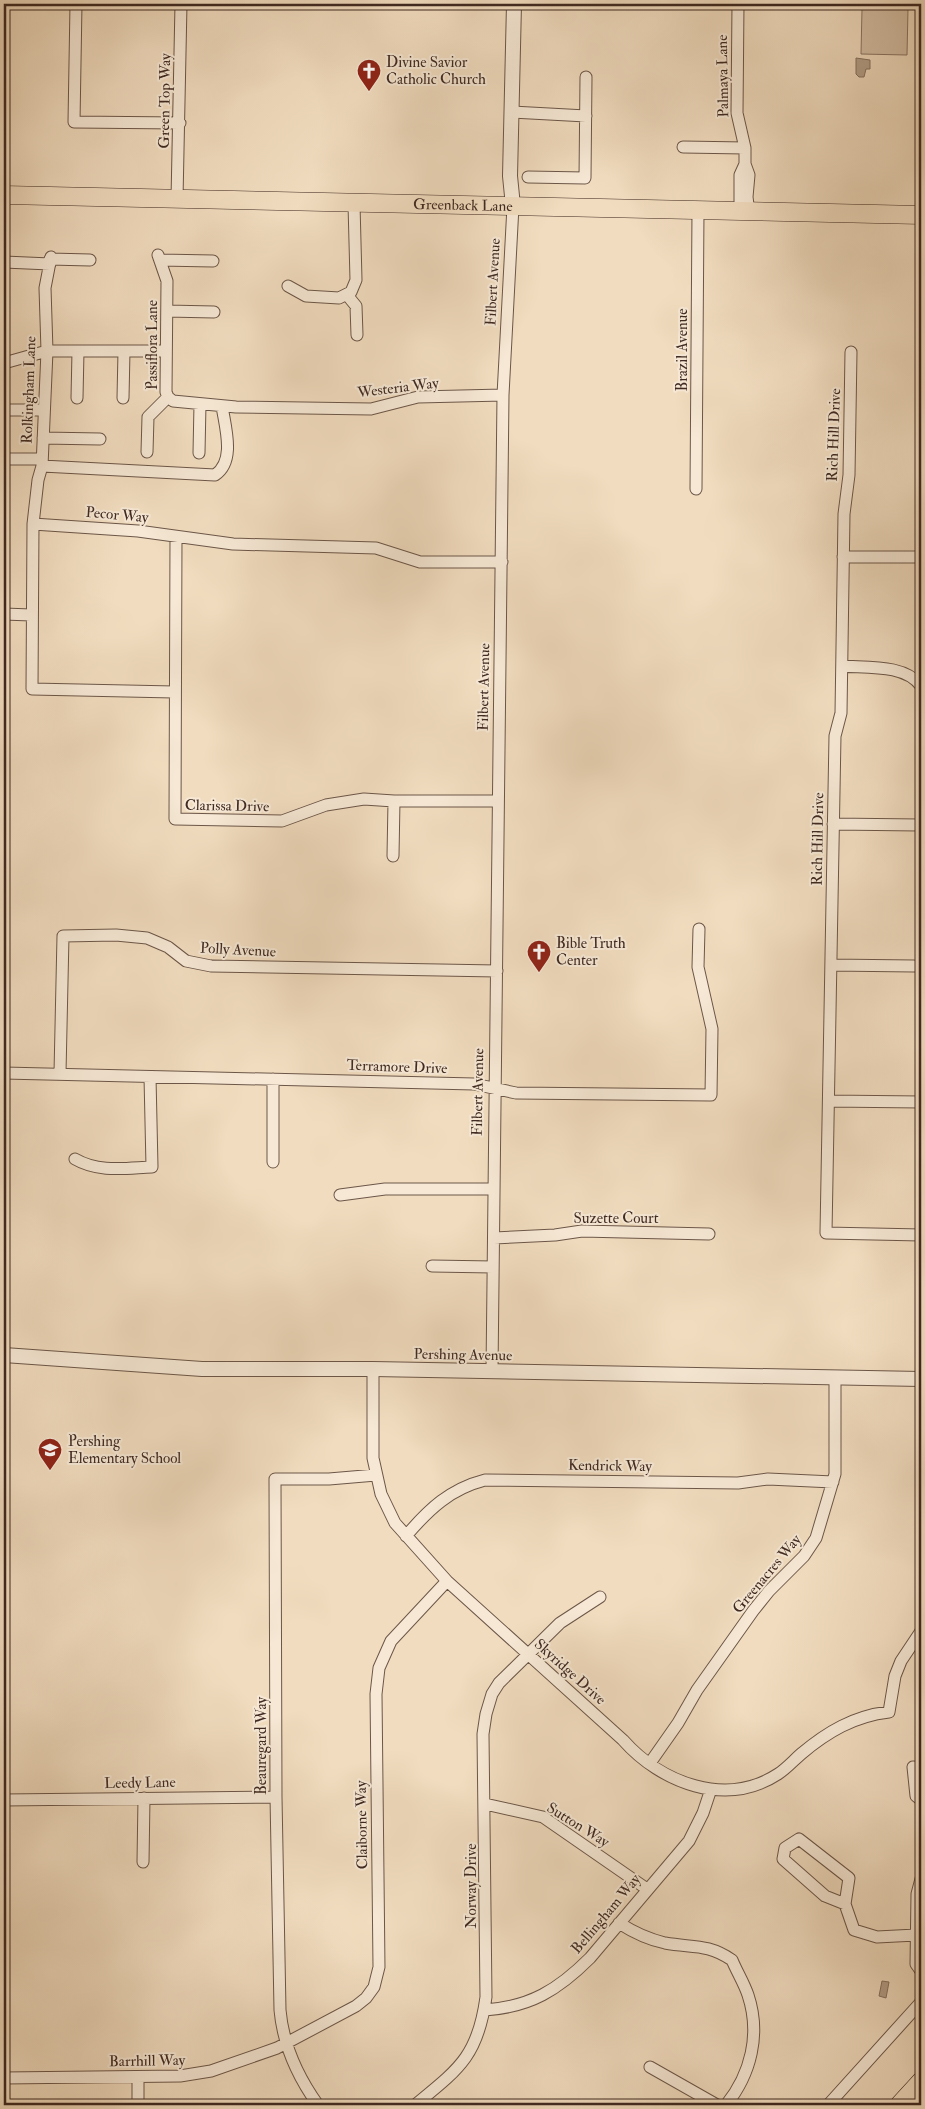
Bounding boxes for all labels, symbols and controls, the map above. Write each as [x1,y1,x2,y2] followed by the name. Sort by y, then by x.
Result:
[713,34,733,118] street label: Palmaya Lane
[155,53,176,149] street label: Green Top Way
[386,53,486,89] place label: Divine Savior Catholic Church
[356,58,382,92] church icon: Divine Savior Catholic Church
[413,194,513,216] street label: Greenback Lane
[481,238,505,326] street label: Filbert Avenue
[143,300,162,390] street label: Passiflora Lane
[673,308,692,392] street label: Brazil Avenue
[18,336,40,444] street label: Rolkingham Lane
[355,374,440,403] street label: Westeria Way
[823,388,845,482] street label: Rich Hill Drive
[85,503,150,527] street label: Pecor Way
[474,643,494,731] street label: Filbert Avenue
[808,792,828,886] street label: Rich Hill Drive
[185,796,269,816] street label: Clarissa Drive
[556,934,626,970] place label: Bible Truth Center
[199,939,277,961] street label: Polly Avenue
[526,939,552,973] church icon: Bible Truth Center
[468,1048,488,1136] street label: Filbert Avenue
[346,1056,448,1078] street label: Terramore Drive
[573,1209,659,1228] street label: Suzette Court
[413,1345,513,1365] street label: Pershing Avenue
[68,1432,181,1468] place label: Pershing Elementary School
[37,1437,63,1471] school or university icon: Pershing Elementary School
[568,1456,653,1476] street label: Kendrick Way
[728,1530,806,1617] street label: Greenacres Way
[530,1635,610,1709] street label: Skyridge Drive
[252,1697,271,1795] street label: Beauregard Way
[104,1773,176,1793] street label: Leedy Lane
[352,1780,372,1870] street label: Claiborne Way
[543,1798,613,1852] street label: Sutton Way
[462,1843,481,1929] street label: Norway Drive
[567,1870,645,1958] street label: Bellingham Way
[109,2051,186,2071] street label: Barrhill Way

